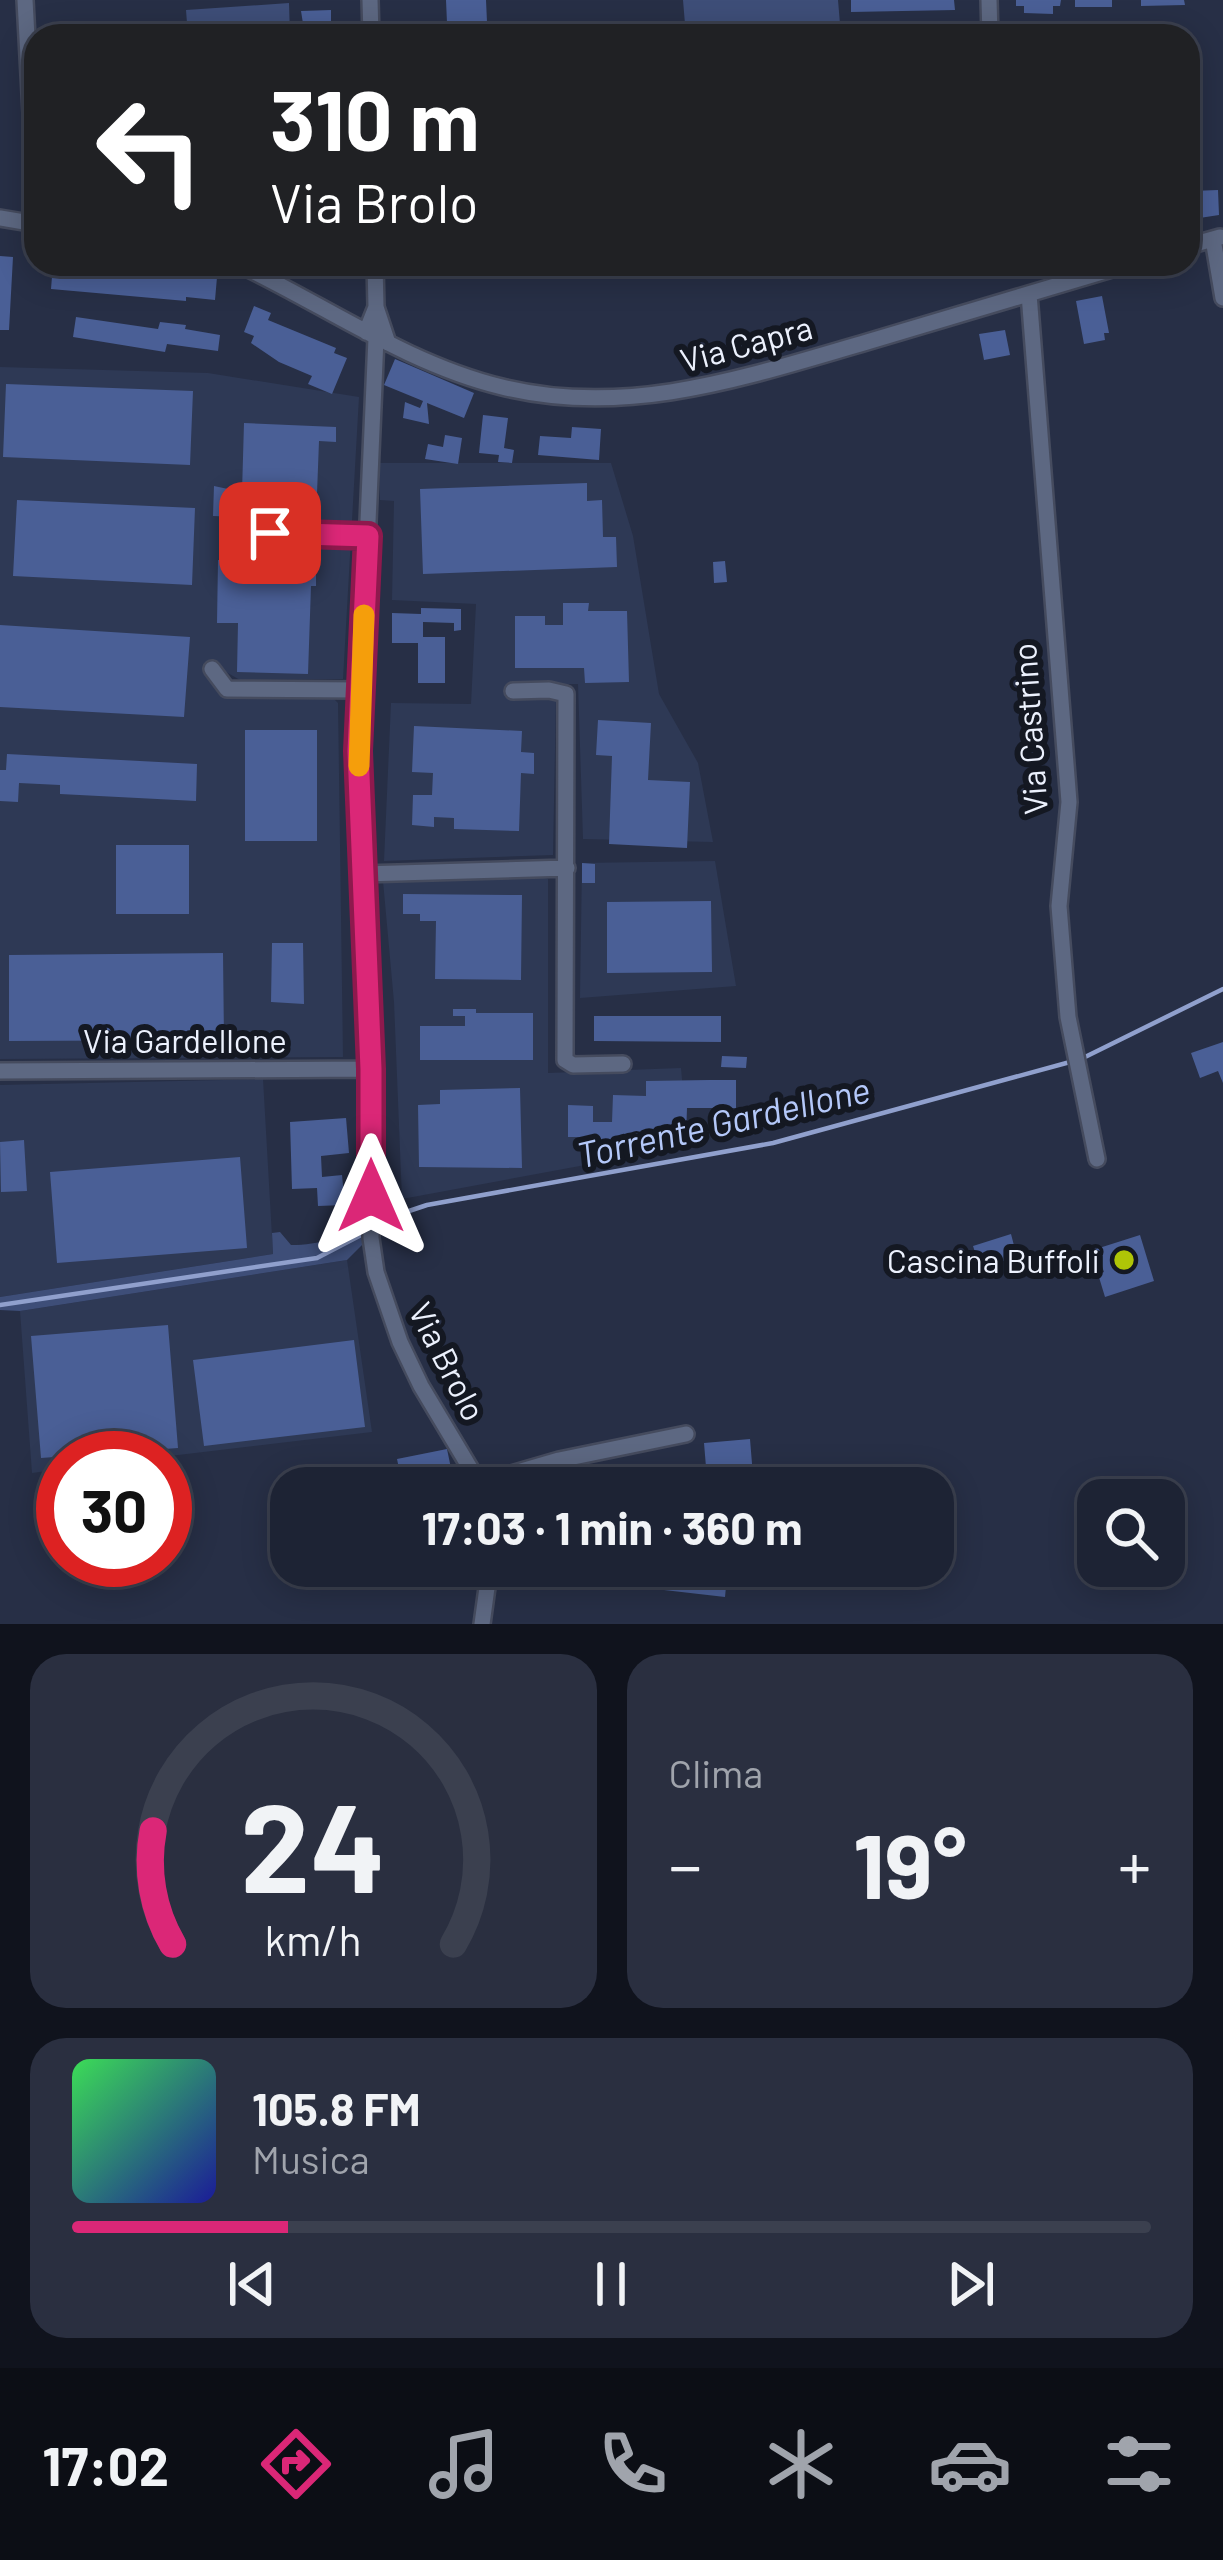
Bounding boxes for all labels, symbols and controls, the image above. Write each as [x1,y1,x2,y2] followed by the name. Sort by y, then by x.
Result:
[270,67,480,168] text: 310 m
[72,72,228,228] icon: left
[270,169,479,234] text: Via Brolo
[676,306,816,380] street label: Via Capra
[219,482,321,584] pin
[237,500,303,566] icon: arrive
[1003,642,1055,816] street label: Via Castrino
[83,1020,287,1060] street label: Via Gardellone
[572,1066,874,1176] water label: Torrente Gardellone
[308,1133,434,1259] position arrow
[887,1240,1100,1280] place label: Cascina Buffoli
[1111,1247,1137,1273] marker: Cascina Buffoli
[401,1295,495,1427] street label: Via Brolo
[36,1431,192,1587] speed limit sign: 30
[1077,1479,1185,1587] map controls
[1077,1479,1185,1587] button: search
[421,1500,803,1554] text: 17:03 · 1 min · 360 m
[669,1749,763,1796] text: Clima
[241,1768,386,1918] text: 24
[853,1809,967,1917] text: 19°
[669,1824,702,1903] text: −
[1118,1824,1151,1903] text: +
[265,1913,362,1965] text: km/h
[252,2081,421,2135] text: 105.8 FM
[252,2135,370,2182] text: Musica
[219,2251,285,2317] icon: previous
[578,2251,644,2317] icon: pause
[938,2251,1004,2317] icon: next
[254,2422,338,2506] icon: directions
[422,2422,506,2506] icon: music
[591,2422,675,2506] icon: phone
[759,2422,843,2506] icon: climate
[928,2422,1012,2506] icon: car
[1097,2422,1181,2506] icon: filters
[42,2432,169,2497] text: 17:02

